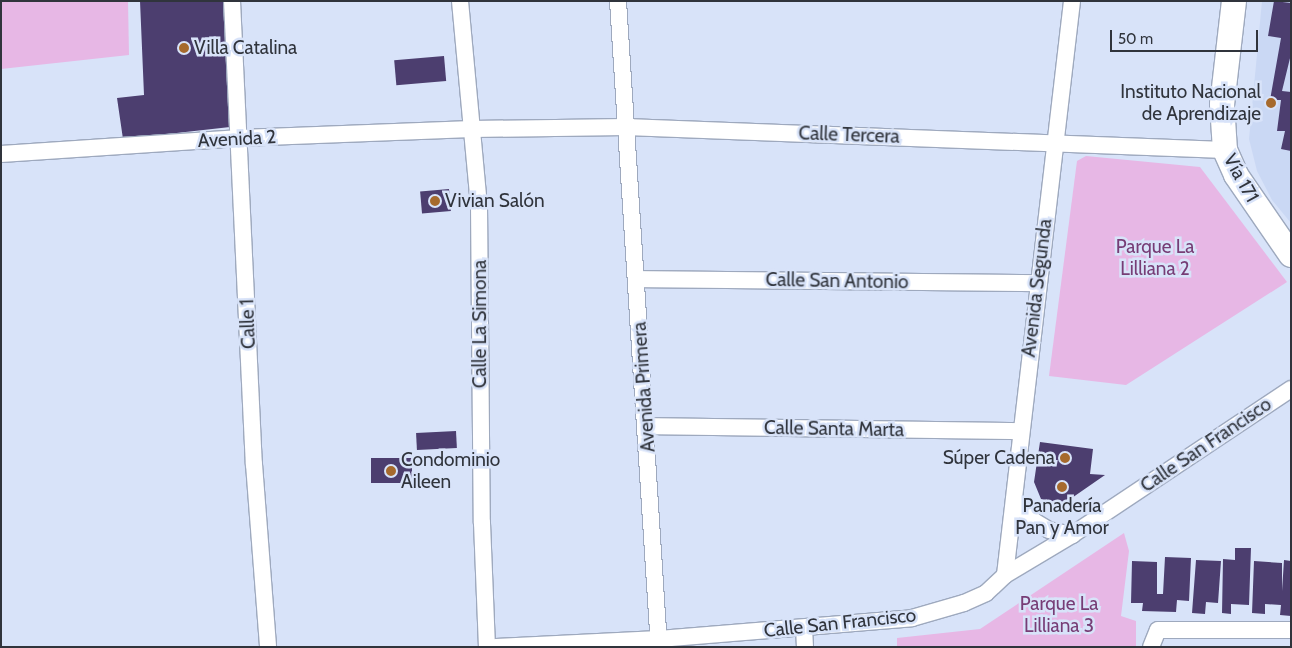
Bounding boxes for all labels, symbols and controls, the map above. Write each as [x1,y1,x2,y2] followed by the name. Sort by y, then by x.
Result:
[1112,20,1260,52] scale bar
[1118,30,1153,48] text: 50 m
[194,37,297,59] place label: Villa Catalina
[178,42,190,54] marker: Villa Catalina
[1120,81,1261,125] place label: Instituto Nacional de Aprendizaje
[1265,97,1277,109] marker: Instituto Nacional de Aprendizaje
[798,122,900,148] street label: Calle Tercera
[197,126,277,152] street label: Avenida 2
[1218,150,1264,206] street label: Vía 171
[445,190,545,212] place label: Vivian Salón
[429,195,441,207] marker: Vivian Salón
[1017,218,1057,358] street label: Avenida Segunda
[1116,236,1194,280] park label: Parque La Lilliana 2
[469,260,491,388] street label: Calle La Simona
[765,268,909,294] street label: Calle San Antonio
[236,299,260,349] street label: Calle 1
[628,321,660,453] street label: Avenida Primera
[1136,393,1276,497] street label: Calle San Francisco
[764,416,904,442] street label: Calle Santa Marta
[943,447,1055,469] place label: Súper Cadena
[401,449,500,493] place label: Condominio Aileen
[1059,452,1071,464] marker: Súper Cadena
[385,465,397,477] marker: Condominio Aileen
[1056,481,1068,493] marker: Panadería Pan y Amor
[1015,495,1109,539] place label: Panadería Pan y Amor
[1020,593,1098,637] park label: Parque La Lilliana 3
[763,604,917,642] street label: Calle San Francisco

